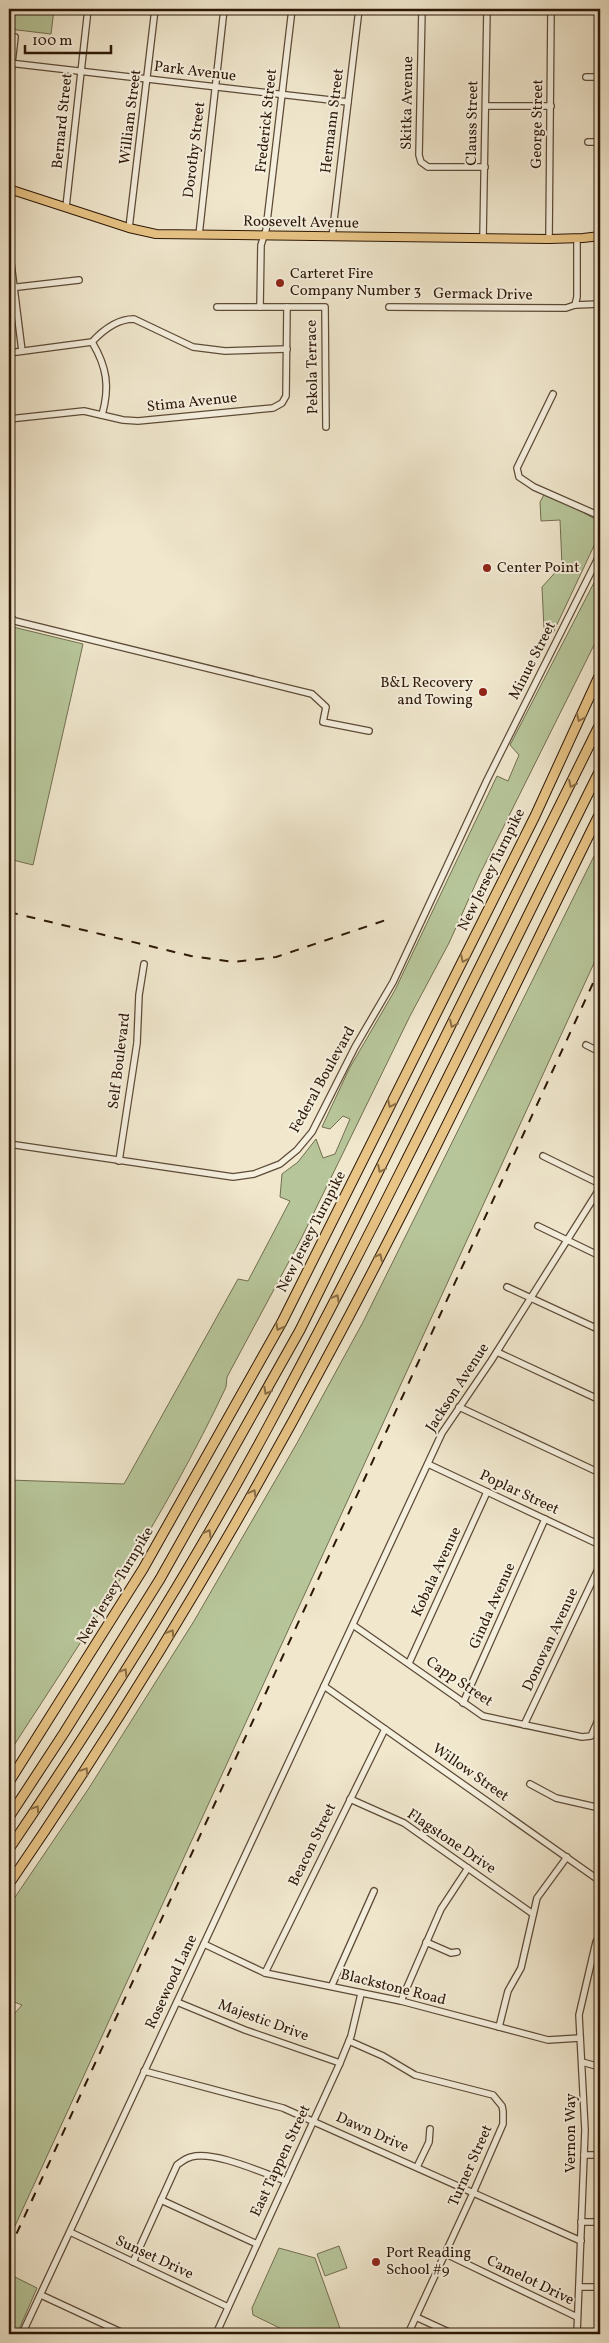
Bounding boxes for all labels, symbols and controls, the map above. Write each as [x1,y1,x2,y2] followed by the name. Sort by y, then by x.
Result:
[25,22,111,54] scale bar
[32,31,72,52] text: 100 m
[397,56,419,150] street label: Skitka Avenue
[153,57,237,87] street label: Park Avenue
[316,67,350,175] street label: Hermann Street
[115,68,147,166] street label: William Street
[251,68,283,174] street label: Frederick Street
[48,72,78,170] street label: Bernard Street
[527,79,549,169] street label: George Street
[462,80,484,166] street label: Clauss Street
[179,101,211,199] street label: Dorothy Street
[243,211,359,235] street label: Roosevelt Avenue
[290,264,421,302] place label: Carteret Fire Company Number 3
[274,277,286,289] marker: Carteret Fire Company Number 3
[433,284,533,306] street label: Germack Drive
[302,320,324,414] street label: Pekola Terrace
[146,388,238,418] street label: Stima Avenue
[497,558,580,579] place label: Center Point
[481,562,493,574] marker: Center Point
[504,618,562,704] street label: Minue Street
[380,673,473,711] place label: B&L Recovery and Towing
[477,686,489,698] marker: B&L Recovery and Towing
[576,713,586,722] one-way arrow
[568,779,578,788] one-way arrow
[453,805,531,935] street label: New Jersey Turnpike
[460,954,470,963] one-way arrow
[104,1012,136,1110] street label: Self Boulevard
[449,1018,459,1027] one-way arrow
[285,1023,361,1137] street label: Federal Boulevard
[387,1099,398,1108] one-way arrow
[377,1164,387,1173] one-way arrow
[272,1168,352,1296] street label: New Jersey Turnpike
[373,1253,383,1262] one-way arrow
[330,1294,340,1303] one-way arrow
[275,1322,285,1331] one-way arrow
[421,1339,495,1437] street label: Jackson Avenue
[263,1386,273,1395] one-way arrow
[476,1465,562,1521] street label: Poplar Street
[247,1489,257,1498] one-way arrow
[72,1523,160,1649] street label: New Jersey Turnpike
[407,1524,467,1620] street label: Kobala Avenue
[201,1529,211,1538] one-way arrow
[465,1560,521,1652] street label: Ginda Avenue
[518,1585,584,1695] street label: Donovan Avenue
[165,1629,175,1638] one-way arrow
[421,1652,497,1712] street label: Capp Street
[118,1668,127,1678] one-way arrow
[427,1739,513,1807] street label: Willow Street
[78,1767,88,1776] one-way arrow
[284,1800,342,1890] street label: Beacon Street
[402,1804,500,1880] street label: Flagstone Drive
[30,1805,39,1814] one-way arrow
[141,1931,203,2033] street label: Rosewood Lane
[338,1965,448,2011] street label: Blackstone Road
[215,1995,311,2047] street label: Majestic Drive
[561,2093,582,2173] street label: Vernon Way
[246,2101,316,2221] street label: East Tappen Street
[332,2108,412,2158] street label: Dawn Drive
[444,2122,498,2210] street label: Turner Street
[111,2231,197,2285] street label: Sunset Drive
[386,2243,471,2281] place label: Port Reading School #9
[483,2251,577,2311] street label: Camelot Drive
[370,2256,382,2268] marker: Port Reading School #9

